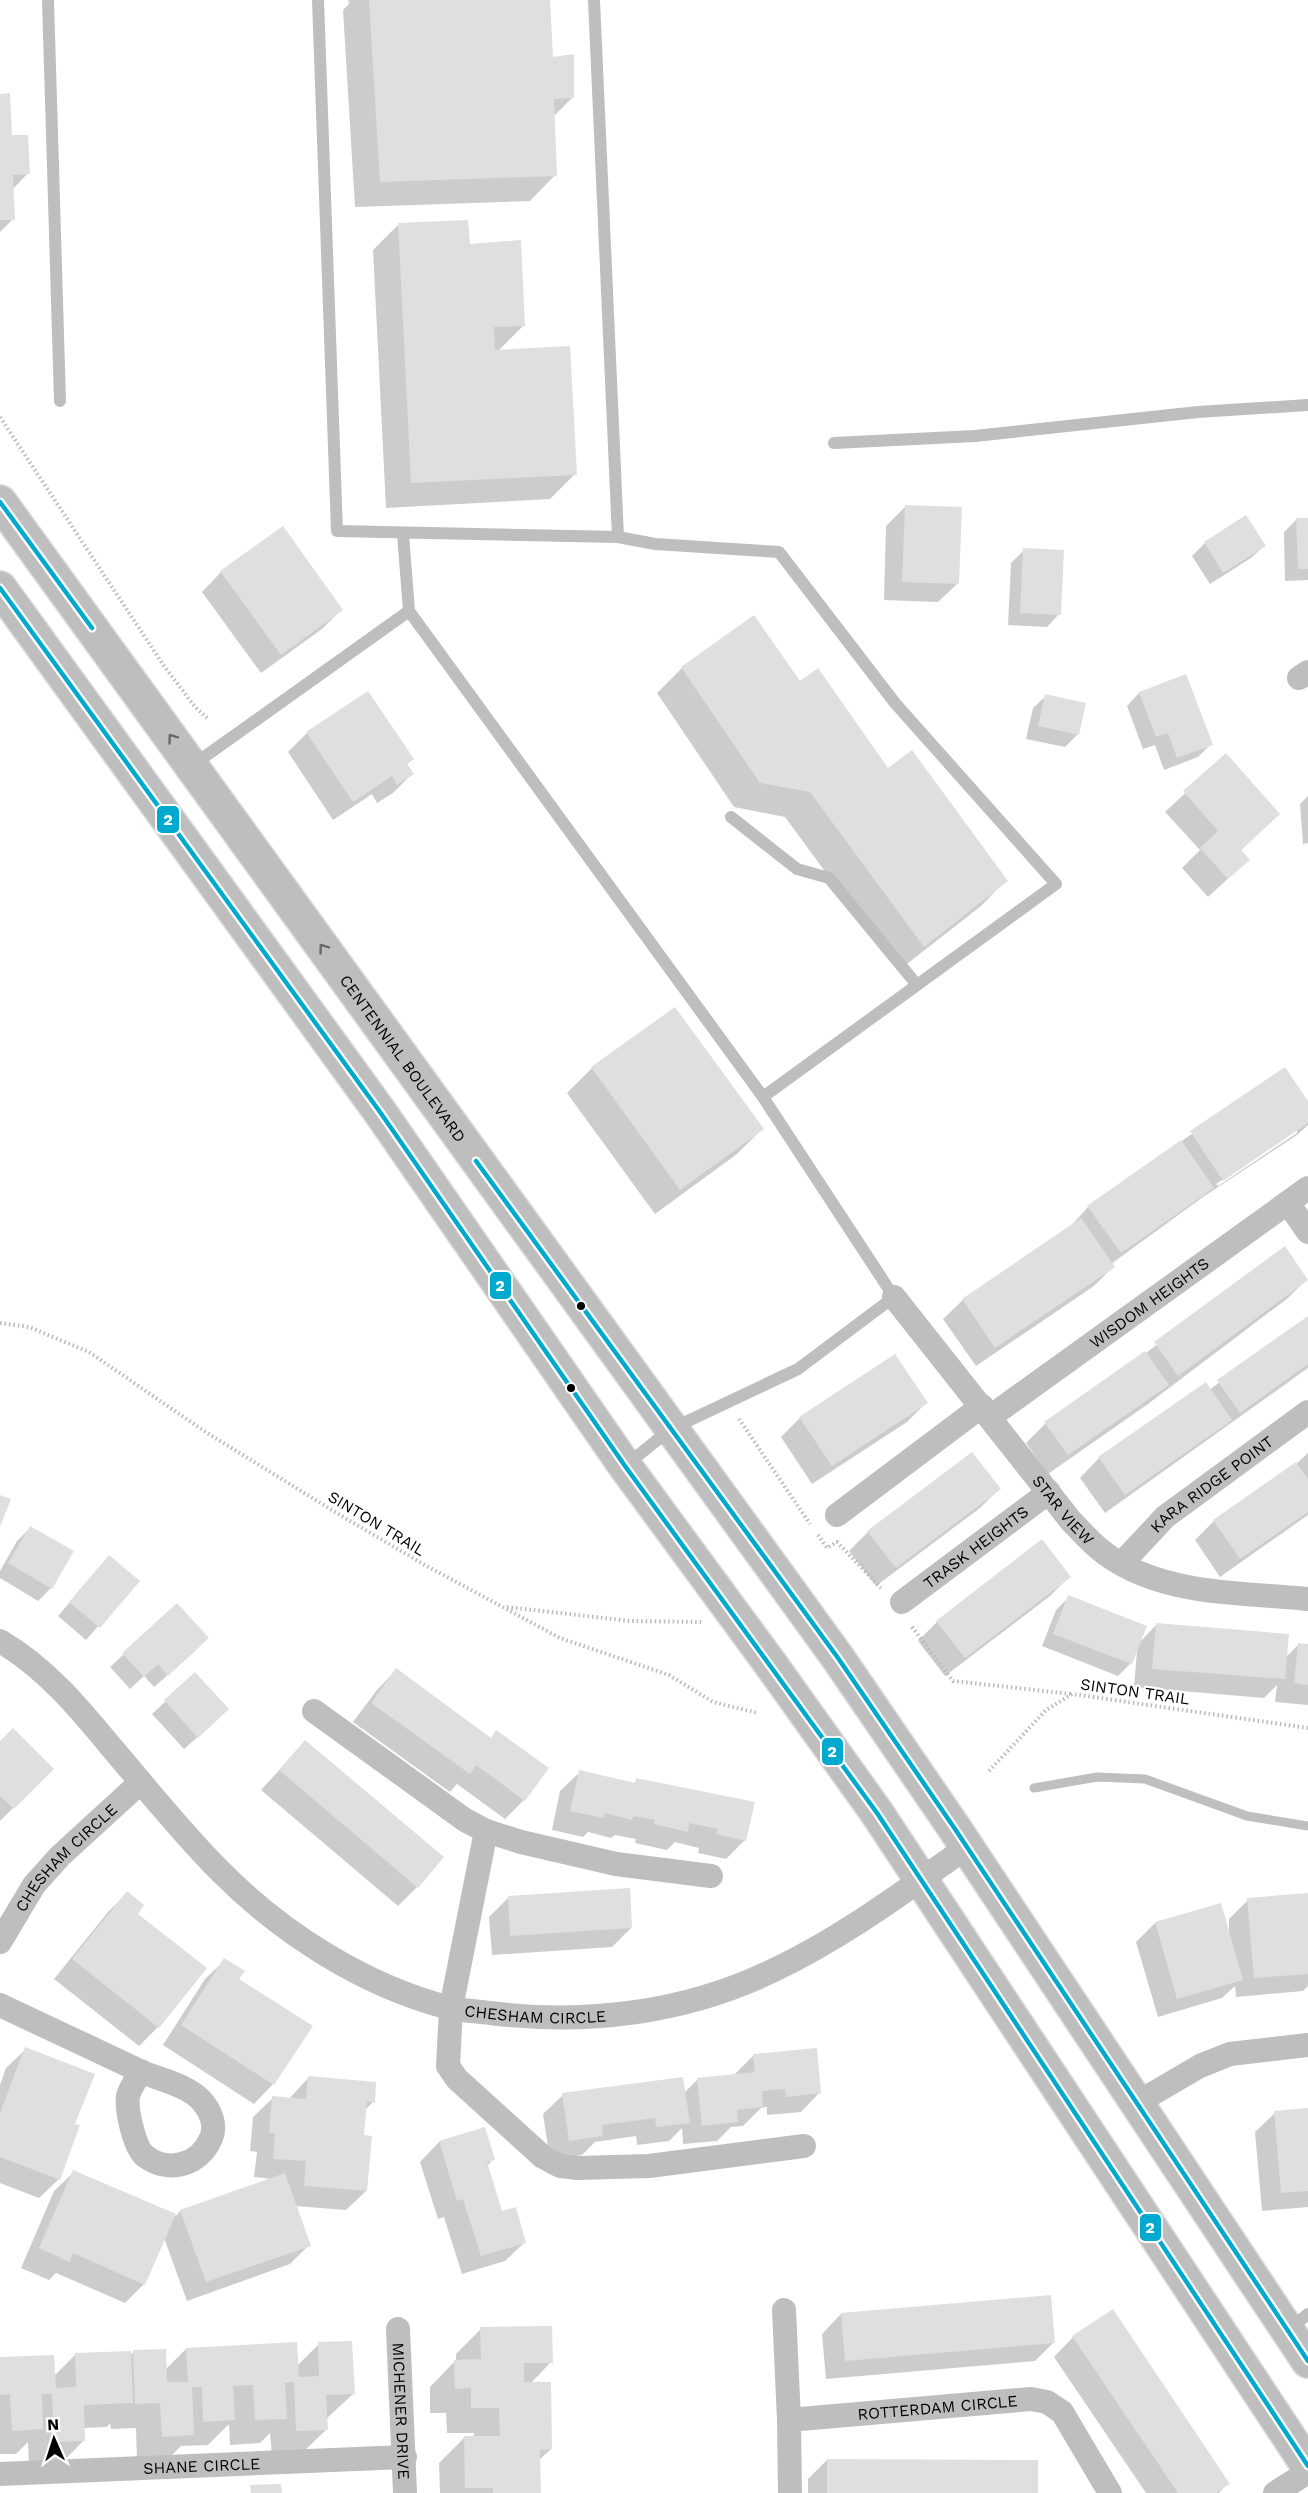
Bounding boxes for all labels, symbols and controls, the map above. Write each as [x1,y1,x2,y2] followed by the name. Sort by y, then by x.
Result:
[168,734,179,745] one-way arrow
[156,805,180,834] line badge: 2
[163,810,173,829] text: 2
[319,943,330,954] one-way arrow
[336,971,470,1146] street label: CENTENNIAL BOULEVARD
[1086,1254,1213,1352] street label: WISDOM HEIGHTS
[489,1271,512,1300] line badge: 2
[495,1276,505,1295] text: 2
[575,1300,587,1312] unlabelled marker
[565,1382,577,1394] unlabelled marker
[1146,1432,1277,1537] street label: KARA RIDGE POINT
[1028,1472,1098,1549] street label: STAR VIEW
[325,1487,429,1560] street label: SINTON TRAIL
[920,1502,1032,1593] street label: TRASK HEIGHTS
[1079,1674,1191,1709] street label: SINTON TRAIL
[821,1737,844,1766] line badge: 2
[827,1742,837,1761] text: 2
[11,1800,121,1915] street label: CHESHAM CIRCLE
[464,2001,607,2027] street label: CHESHAM CIRCLE
[1139,2213,1162,2242] line badge: 2
[1145,2218,1155,2237] text: 2
[389,2342,413,2480] street label: MICHENER DRIVE
[857,2391,1018,2424] street label: ROTTERDAM CIRCLE
[24,2409,84,2469] north arrow
[47,2415,60,2434] text: N
[143,2454,261,2478] street label: SHANE CIRCLE

